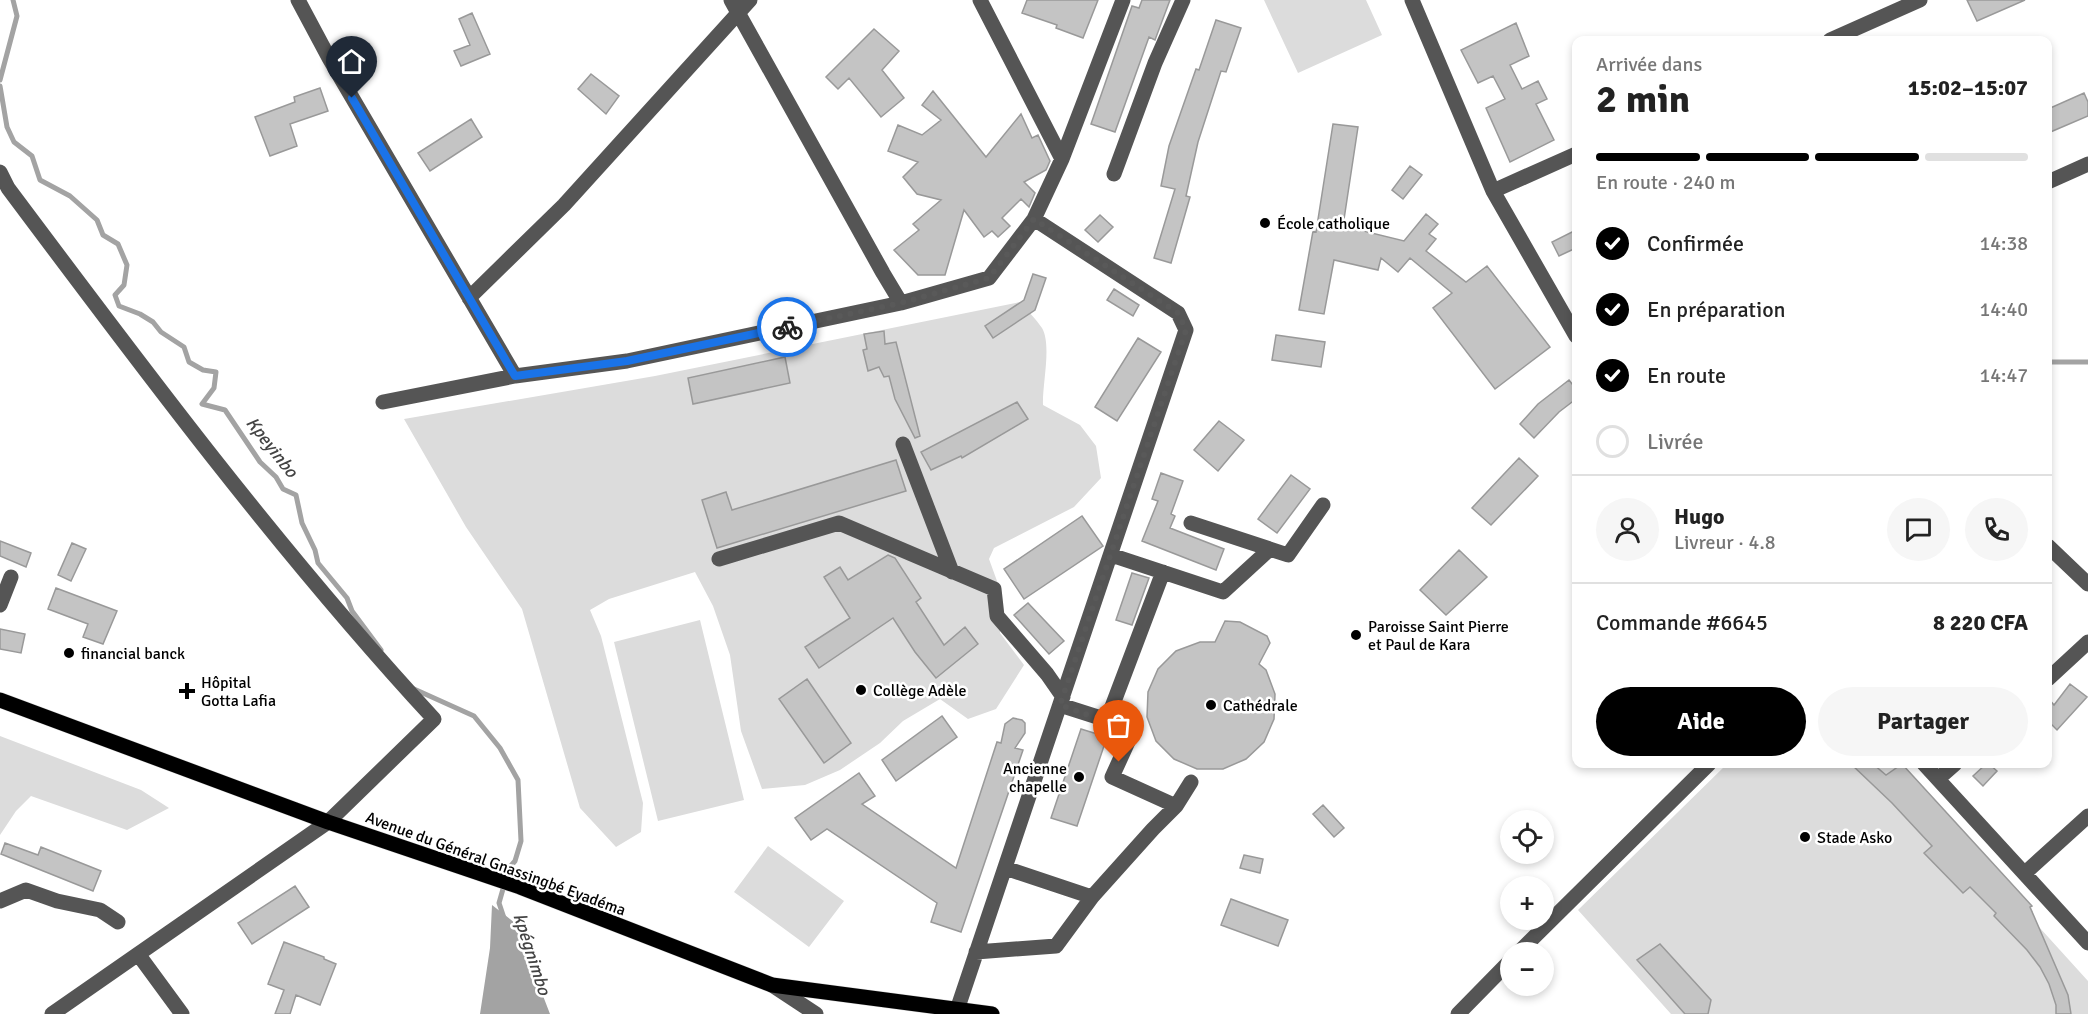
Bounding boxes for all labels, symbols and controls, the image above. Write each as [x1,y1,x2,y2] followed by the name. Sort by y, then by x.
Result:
[326,36,377,98] pin
[335,45,368,78] icon: home
[1596,52,1702,77] text: Arrivée dans
[1908,74,2028,101] text: 15:02–15:07
[1596,75,1690,123] text: 2 min
[1596,170,1735,195] text: En route · 240 m
[1277,214,1390,234] place label: École catholique
[1258,216,1272,230] marker: École catholique
[1596,227,1629,260] icon: check
[1647,230,1744,257] text: Confirmée
[1979,231,2028,256] text: 14:38
[1596,293,1629,326] icon: check
[1647,296,1786,323] text: En préparation
[757,297,817,357] courier
[1979,297,2028,322] text: 14:40
[771,311,804,344] icon: bike
[1596,359,1629,392] icon: check
[1647,362,1726,389] text: En route
[1979,363,2028,388] text: 14:47
[241,412,304,483] water label: Kpeyinbo
[1647,428,1704,455] text: Livrée
[1596,498,1659,561] button: person
[1887,498,1950,561] button: chat
[1965,498,2028,561] button: phone
[1674,503,1724,530] text: Hugo
[1674,530,1775,555] text: Livreur · 4.8
[1596,609,1768,636] text: Commande #6645
[1933,609,2028,636] text: 8 220 CFA
[1368,617,1509,655] place label: Paroisse Saint Pierre et Paul de Kara
[1349,628,1363,642] marker: Paroisse Saint Pierre et Paul de Kara
[81,644,185,664] place label: financial banck
[62,646,76,660] marker: financial banck
[201,673,276,711] place label: Hôpital Gotta Lafia
[873,681,967,701] place label: Collège Adèle
[178,682,196,700] marker: Hôpital Gotta Lafia
[854,683,868,697] marker: Collège Adèle
[1596,687,1806,756] button: Aide
[1818,687,2028,756] button: Partager
[1223,696,1298,716] place label: Cathédrale
[1204,698,1218,712] marker: Cathédrale
[1093,700,1144,762] pin
[1102,709,1135,742] icon: bag
[1003,759,1067,797] place label: Ancienne chapelle
[1072,770,1086,784] marker: Ancienne chapelle
[363,807,629,920] street label: Avenue du Général Gnassingbé Eyadéma
[1500,810,1554,996] map controls
[1500,810,1554,864] button: locate
[1817,828,1892,848] place label: Stade Asko
[1798,830,1812,844] marker: Stade Asko
[1500,876,1554,930] button: +
[508,910,556,999] water label: kpégnimbo
[1500,942,1554,996] button: −

